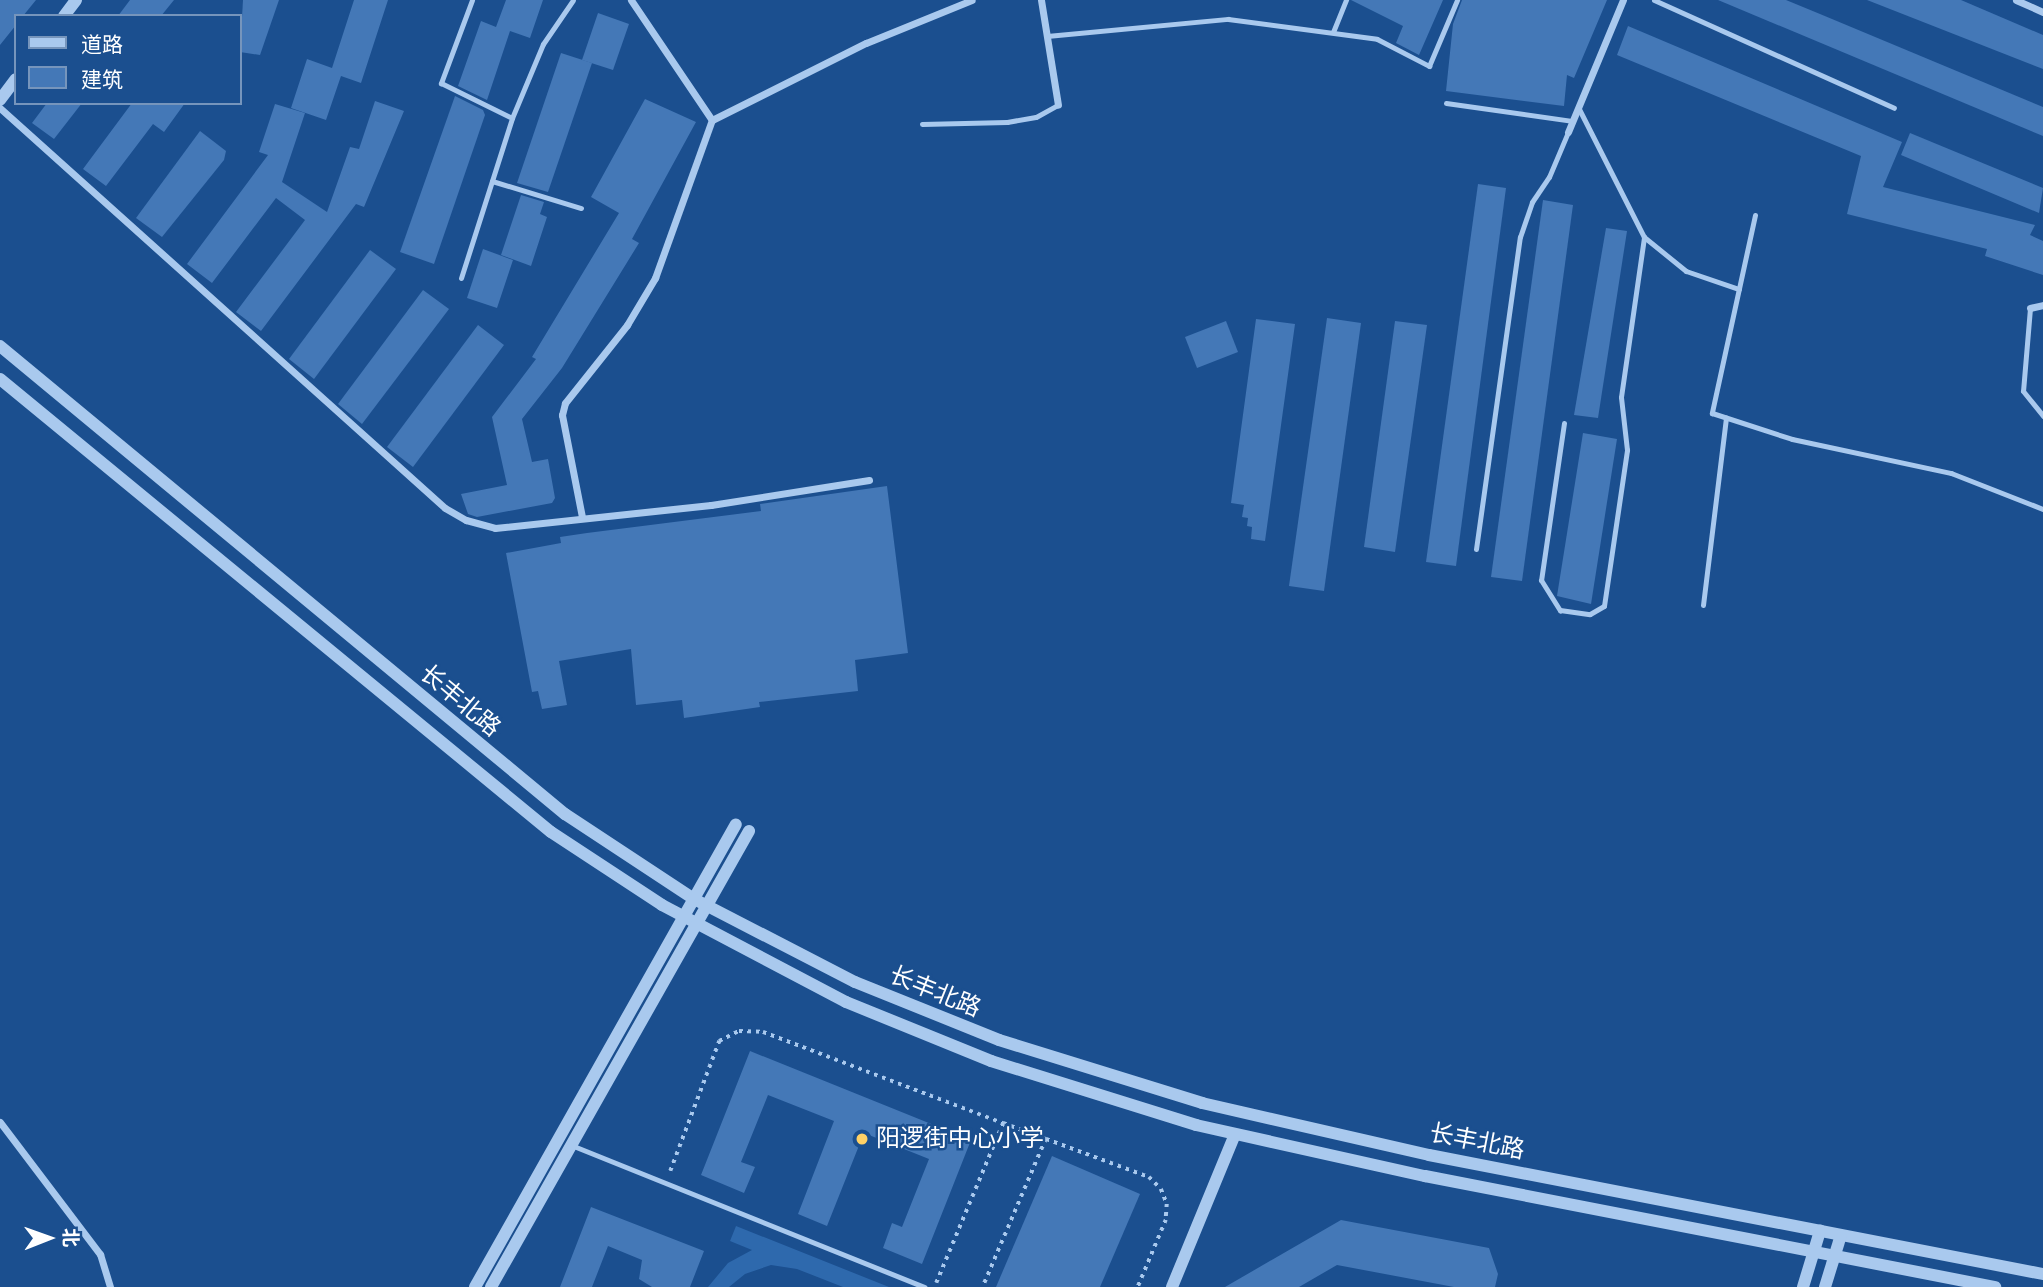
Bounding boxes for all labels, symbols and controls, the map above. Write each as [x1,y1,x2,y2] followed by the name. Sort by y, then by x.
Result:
[14,14,242,105] legend
[81,33,123,57] text: 道路
[81,68,123,92] text: 建筑
[414,659,506,743] street label: 长丰北路
[885,961,985,1023] street label: 长丰北路
[1427,1119,1527,1165] street label: 长丰北路
[876,1125,1044,1153] place label: 阳逻街中心小学
[854,1131,870,1147] marker: 阳逻街中心小学
[14,1203,84,1273] north arrow
[59,1228,82,1247] text: 北

